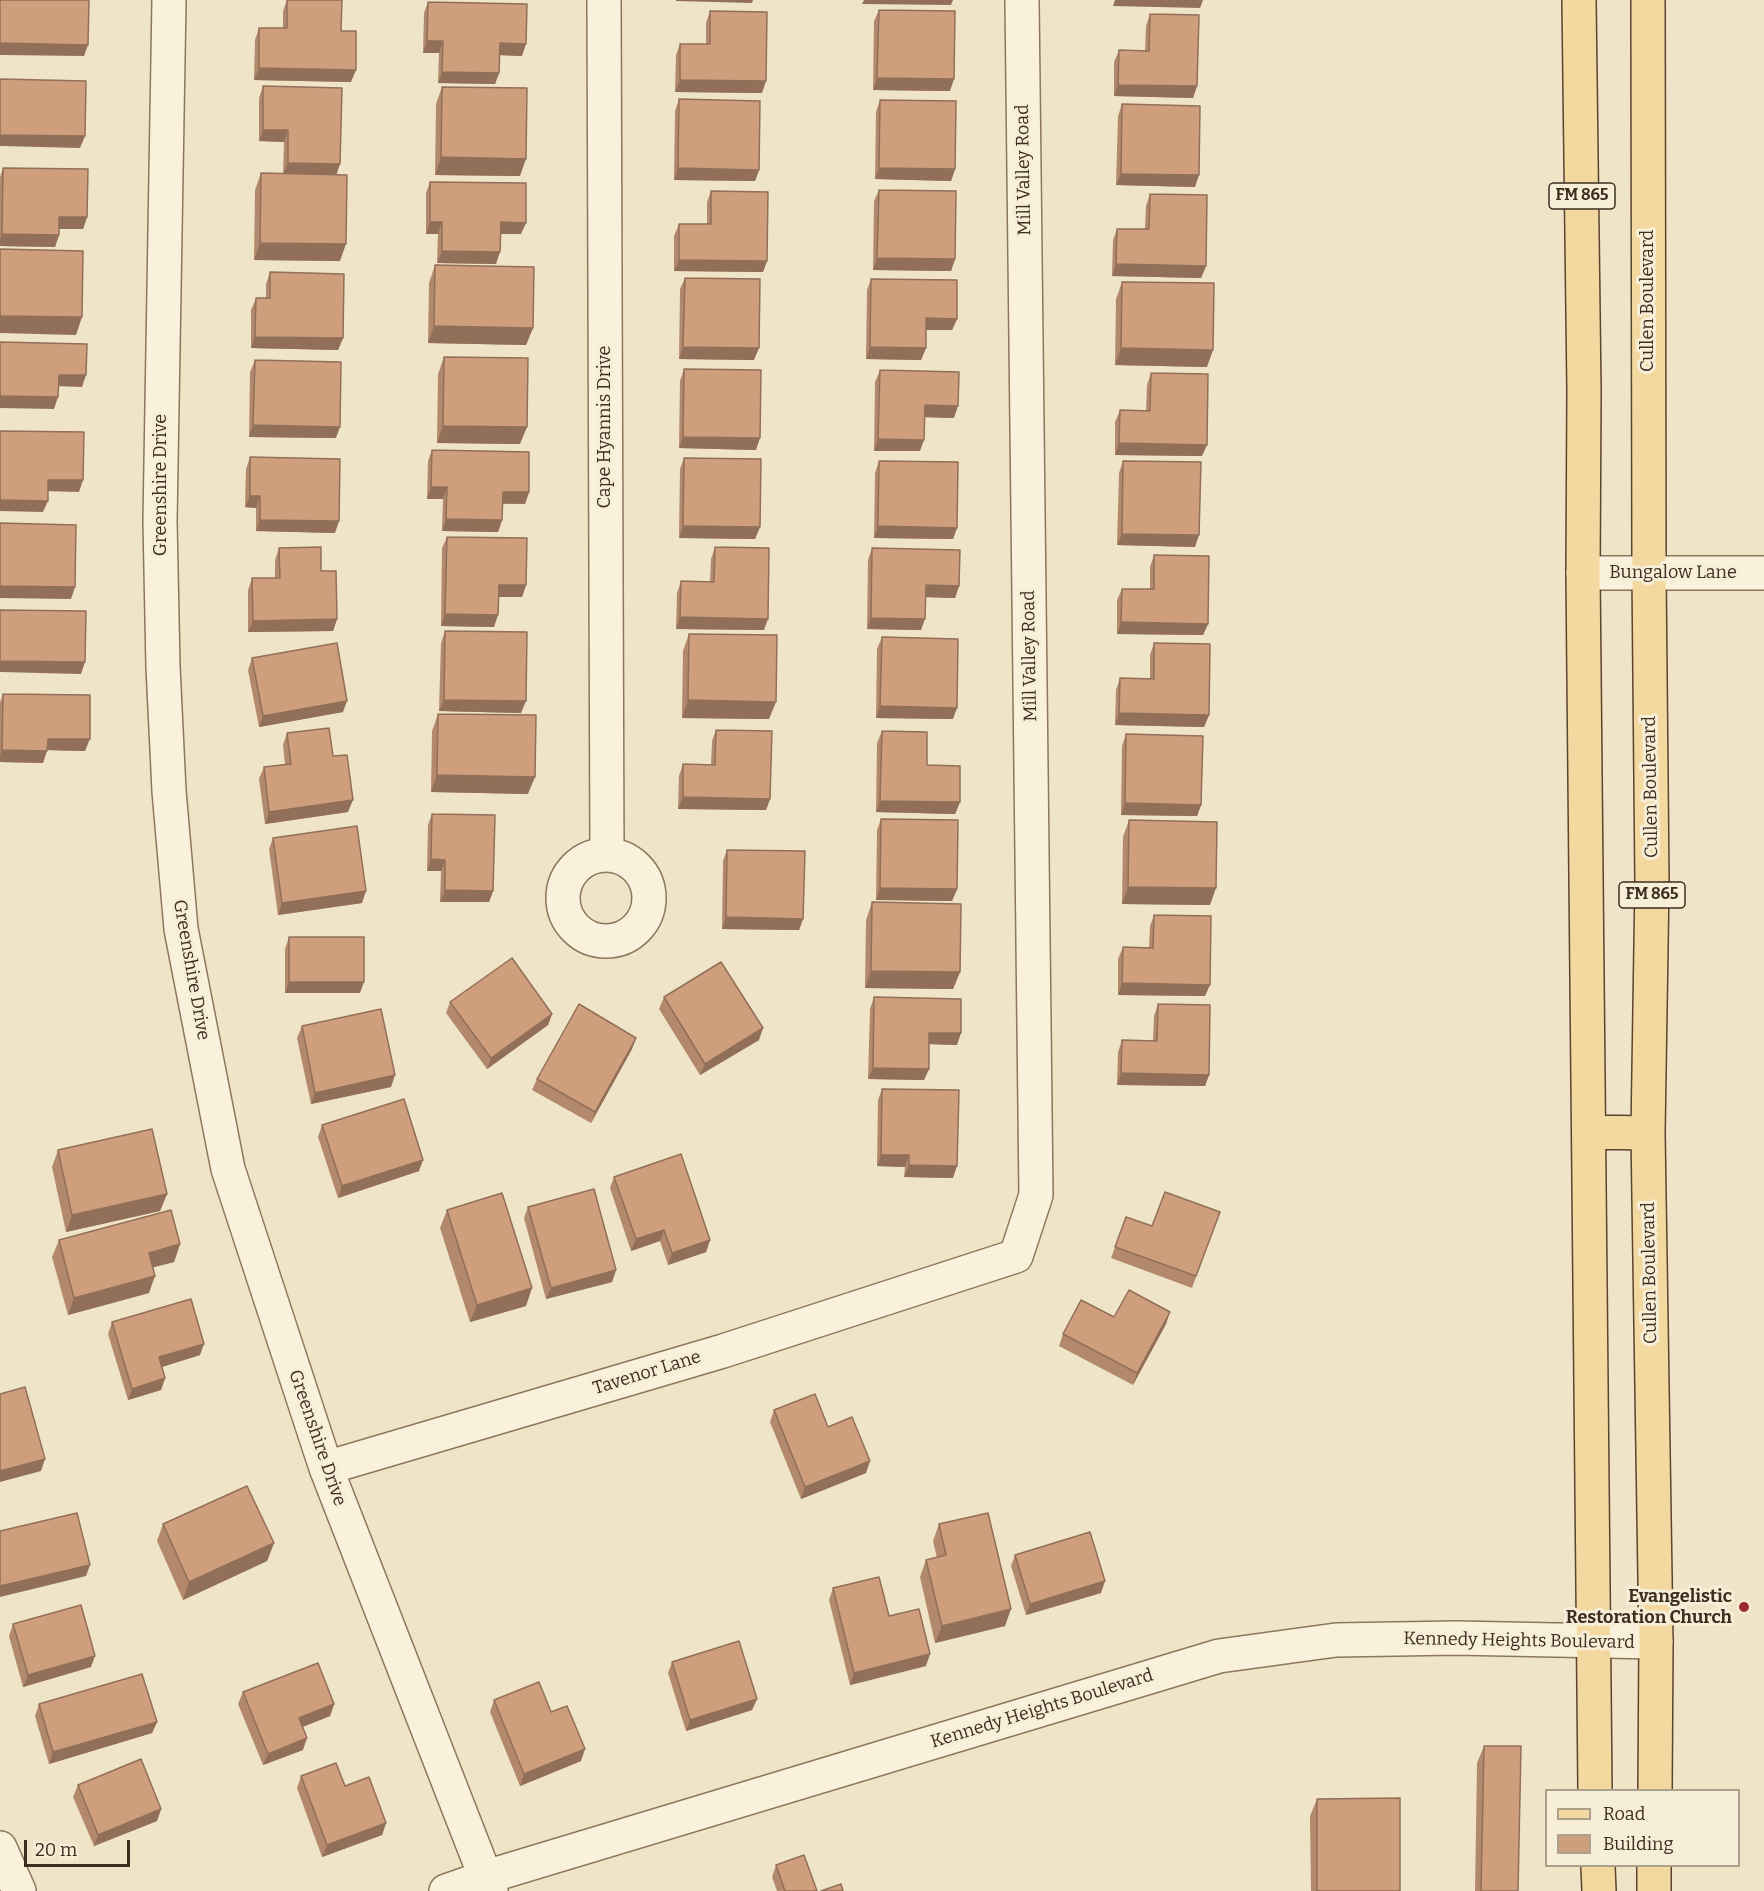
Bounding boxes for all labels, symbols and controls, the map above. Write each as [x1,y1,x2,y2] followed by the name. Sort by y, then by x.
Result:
[1012,104,1036,236] street label: Mill Valley Road
[1549,183,1615,209] road number: FM 865
[1637,230,1659,372] street label: Cullen Boulevard
[594,346,616,508] street label: Cape Hyannis Drive
[150,414,172,556] street label: Greenshire Drive
[1609,562,1737,584] street label: Bungalow Lane
[1018,590,1042,722] street label: Mill Valley Road
[1639,716,1663,858] street label: Cullen Boulevard
[1619,882,1685,908] road number: FM 865
[168,898,214,1042] street label: Greenshire Drive
[1638,1202,1662,1344] street label: Cullen Boulevard
[590,1346,704,1400] street label: Tavenor Lane
[284,1367,350,1509] street label: Greenshire Drive
[1566,1586,1732,1628] place label: Evangelistic Restoration Church
[1737,1600,1751,1614] marker: Evangelistic Restoration Church
[1403,1628,1635,1654] street label: Kennedy Heights Boulevard
[928,1665,1156,1753] street label: Kennedy Heights Boulevard
[1545,1789,1740,1867] legend
[1603,1803,1645,1825] text: Road
[27,1828,134,1866] scale bar
[1603,1833,1674,1855] text: Building
[35,1839,77,1861] text: 20 m

